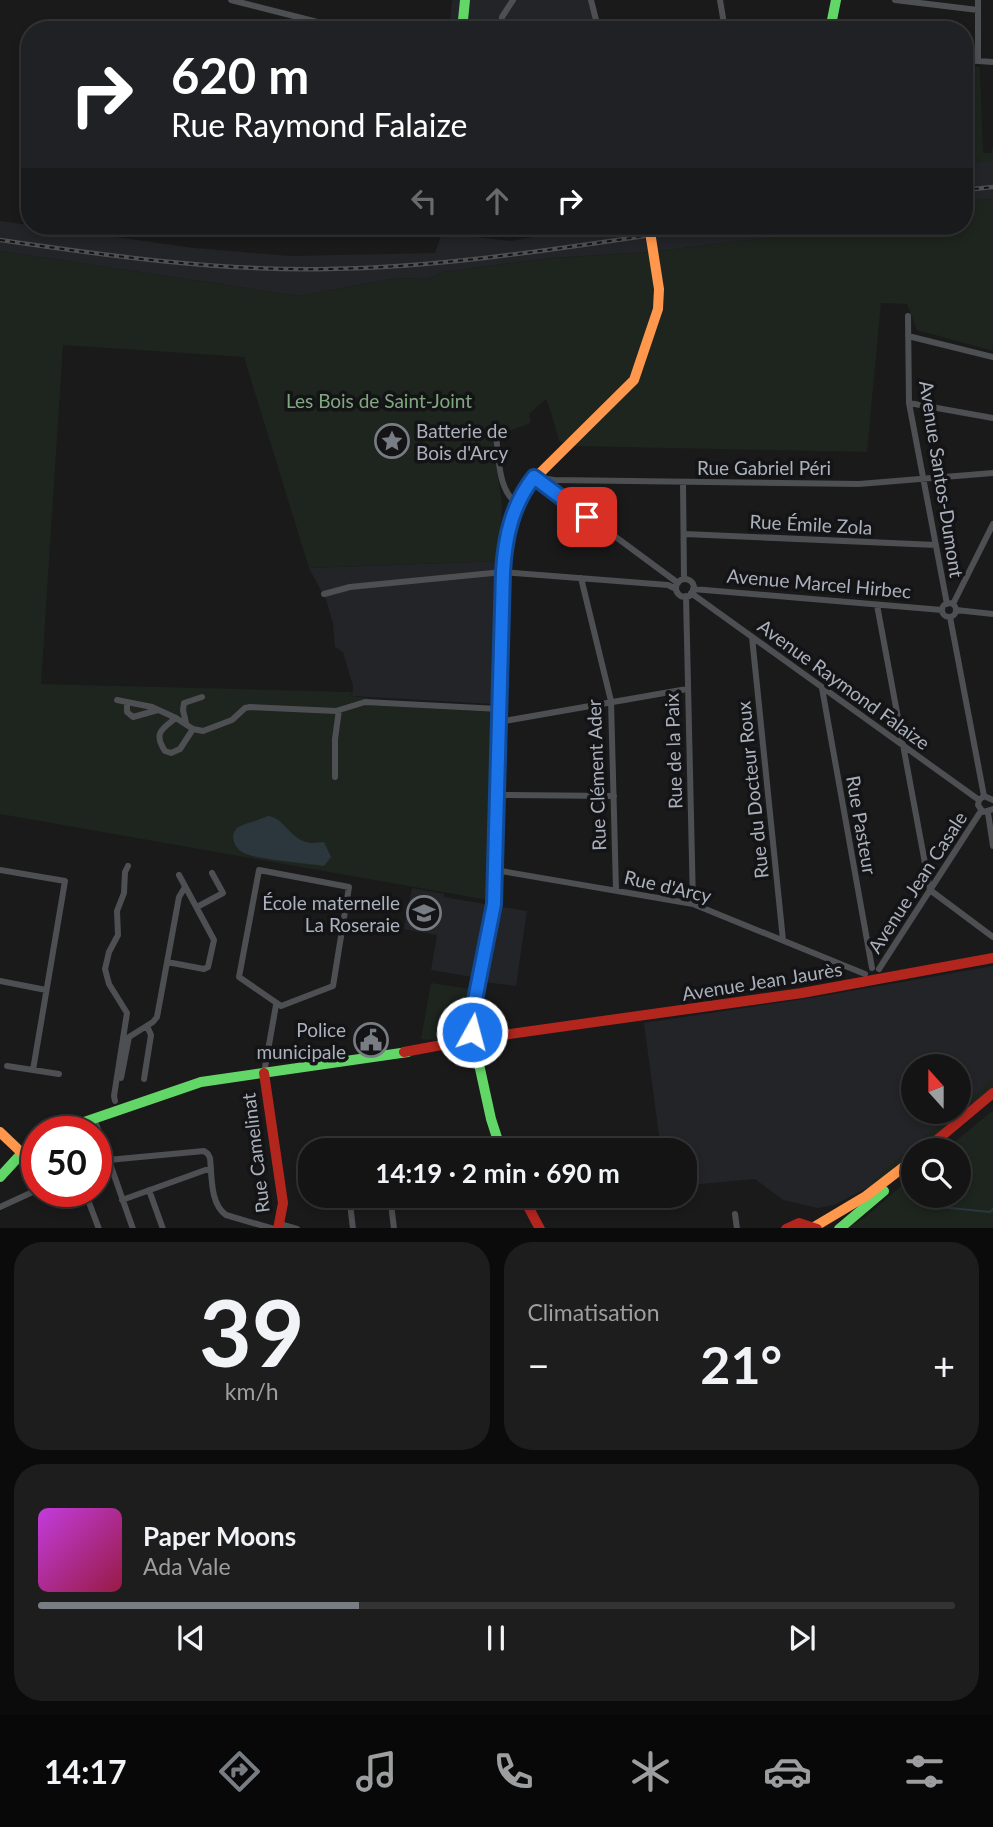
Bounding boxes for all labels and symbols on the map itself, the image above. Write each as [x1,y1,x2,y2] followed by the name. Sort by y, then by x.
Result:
[915,379,969,579] street label: Avenue Santos-Dumont
[286,389,472,412] park label: Les Bois de Saint-Joint
[416,419,508,464] place label: Batterie de Bois d'Arcy
[373,422,411,460] place icon: Batterie de Bois d'Arcy
[697,456,831,479] street label: Rue Gabriel Péri
[557,487,617,547] pin
[749,509,873,539] street label: Rue Émile Zola
[726,563,912,603] street label: Avenue Marcel Hirbec
[754,614,934,754] street label: Avenue Raymond Falaize
[659,692,687,809] street label: Rue de la Paix
[582,699,610,851] street label: Rue Clément Ader
[731,700,773,880] street label: Rue du Docteur Roux
[842,774,882,876] street label: Rue Pasteur
[863,807,971,957] street label: Avenue Jean Casale
[622,865,714,907] street label: Rue d'Arcy
[262,891,400,936] place label: École maternelle La Roseraie
[405,894,443,932] school or university icon: École maternelle La Roseraie
[680,957,844,1005] street label: Avenue Jean Jaurès
[435,995,509,1069] position arrow
[256,1018,346,1063] place label: Police municipale
[352,1021,390,1059] public building icon: Police municipale
[901,1054,971,1124] north arrow
[236,1092,274,1214] street label: Rue Camelinat
[21,1116,112,1207] speed limit sign: 50

